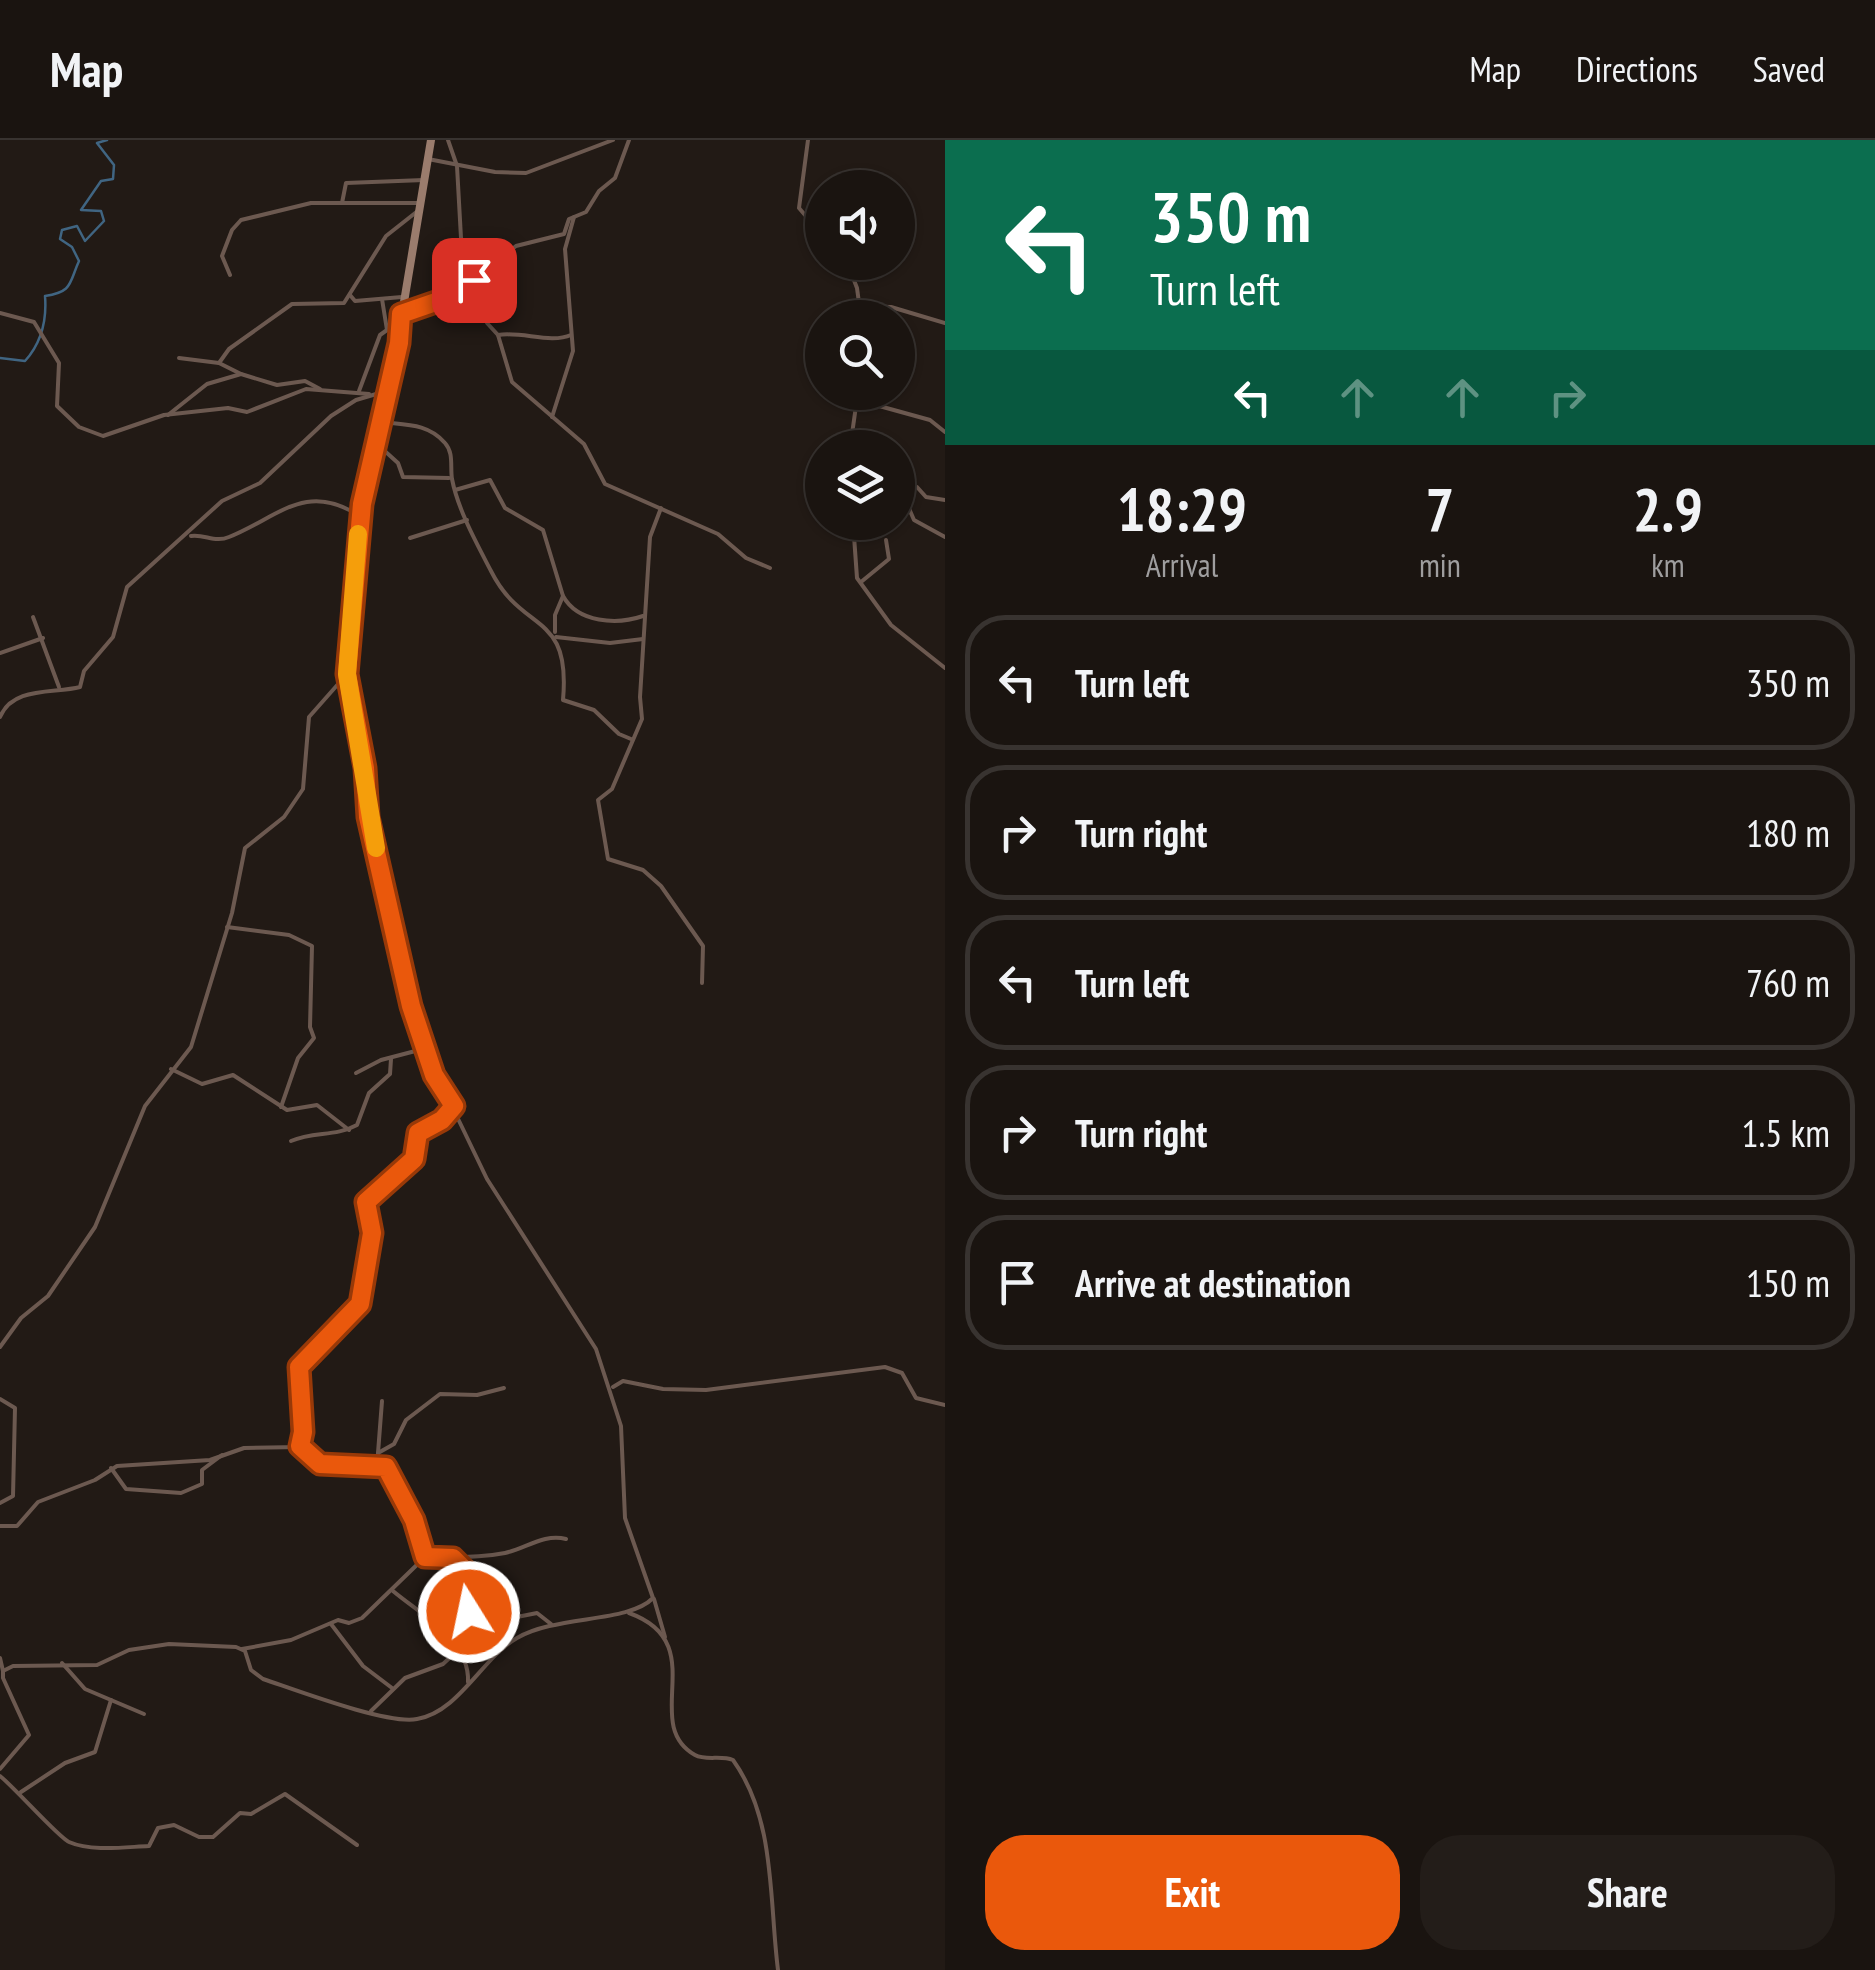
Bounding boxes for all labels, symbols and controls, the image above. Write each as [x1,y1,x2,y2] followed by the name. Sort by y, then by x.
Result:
[50,38,123,100] text: Map
[1470,46,1521,92] text: Map
[1576,46,1698,92] text: Directions
[1753,46,1825,92] text: Saved
[805,170,915,540] map controls
[805,170,915,280] button: sound
[1150,171,1311,261] text: 350 m
[985,180,1115,310] icon: left
[432,238,517,323] pin
[447,253,502,308] icon: arrive
[1150,259,1280,317] text: Turn left
[805,300,915,410] button: search
[1225,370,1280,425] icon: left
[1330,370,1385,425] icon: ahead
[1435,370,1490,425] icon: ahead
[1540,370,1595,425] icon: right
[805,430,915,540] button: layers
[1117,470,1247,548] text: 18:29
[1425,470,1454,548] text: 7
[1633,470,1703,548] text: 2.9
[1146,544,1218,586] text: Arrival
[1419,544,1461,586] text: min
[1651,544,1684,586] text: km
[990,655,1045,710] icon: left
[1075,658,1189,707] text: Turn left
[1746,658,1830,707] text: 350 m
[990,805,1045,860] icon: right
[1075,808,1207,857] text: Turn right
[1746,808,1830,857] text: 180 m
[990,955,1045,1010] icon: left
[1075,958,1189,1007] text: Turn left
[1746,958,1830,1007] text: 760 m
[990,1105,1045,1160] icon: right
[1075,1108,1207,1157] text: Turn right
[1741,1108,1830,1157] text: 1.5 km
[990,1255,1045,1310] icon: arrive
[1075,1258,1351,1307] text: Arrive at destination
[1746,1258,1830,1307] text: 150 m
[417,1560,521,1664] position arrow
[985,1835,1400,1950] button: Exit
[1420,1835,1835,1950] button: Share

